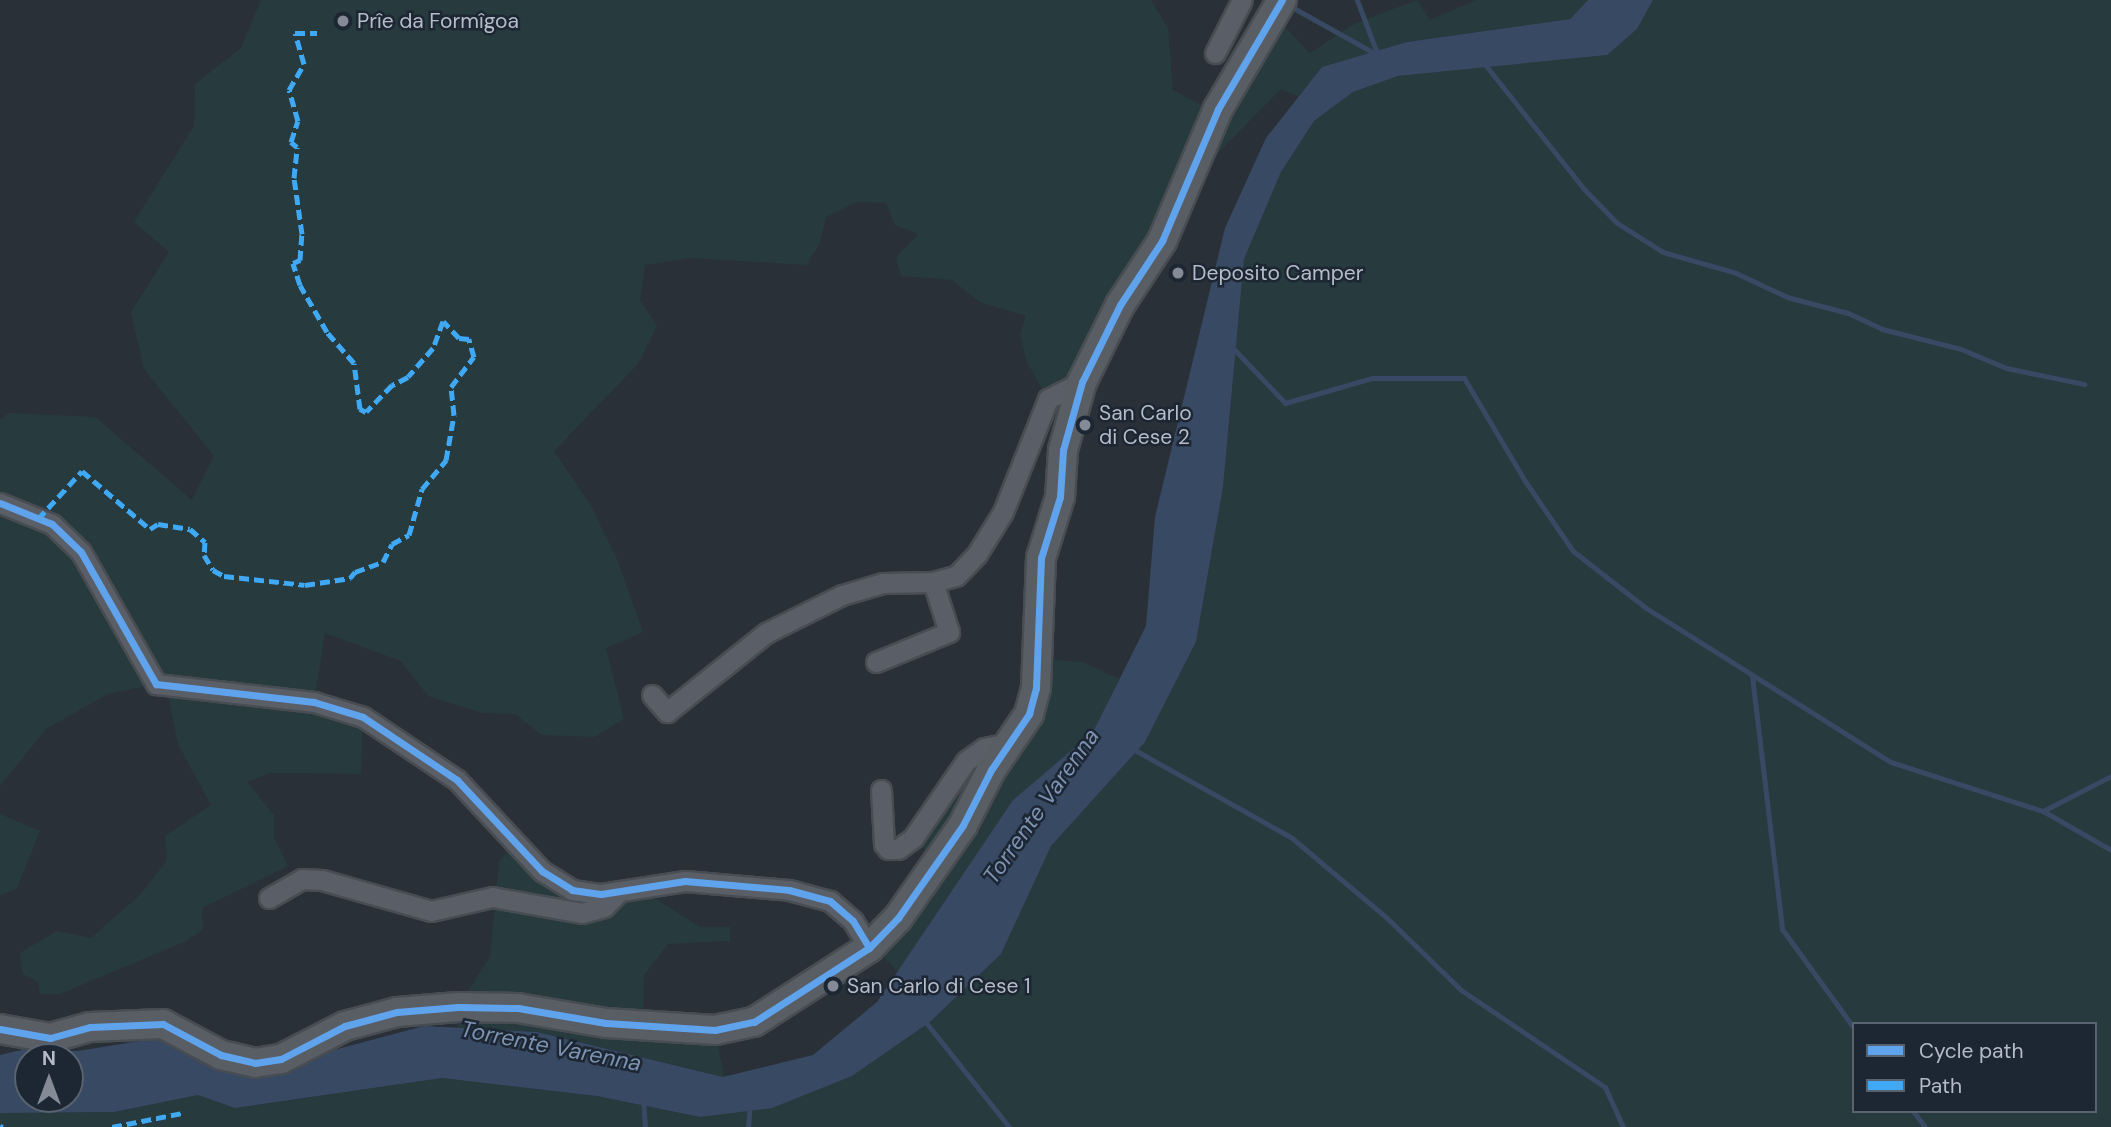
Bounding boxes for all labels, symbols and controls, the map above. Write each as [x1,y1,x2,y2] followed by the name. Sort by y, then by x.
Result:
[357,8,519,34] place label: Prîe da Formîgoa
[335,13,351,29] marker: Prîe da Formîgoa
[1192,260,1364,286] place label: Deposito Camper
[1170,265,1186,281] marker: Deposito Camper
[1099,400,1192,450] place label: San Carlo di Cese 2
[1077,417,1093,433] marker: San Carlo di Cese 2
[977,723,1105,889] water label: Torrente Varenna
[847,973,1031,999] place label: San Carlo di Cese 1
[825,978,841,994] marker: San Carlo di Cese 1
[458,1015,644,1077] water label: Torrente Varenna
[1852,1022,2097,1113] legend
[1919,1037,2024,1065] text: Cycle path
[14,1043,84,1113] north arrow
[42,1046,56,1071] text: N
[1919,1072,1962,1100] text: Path

